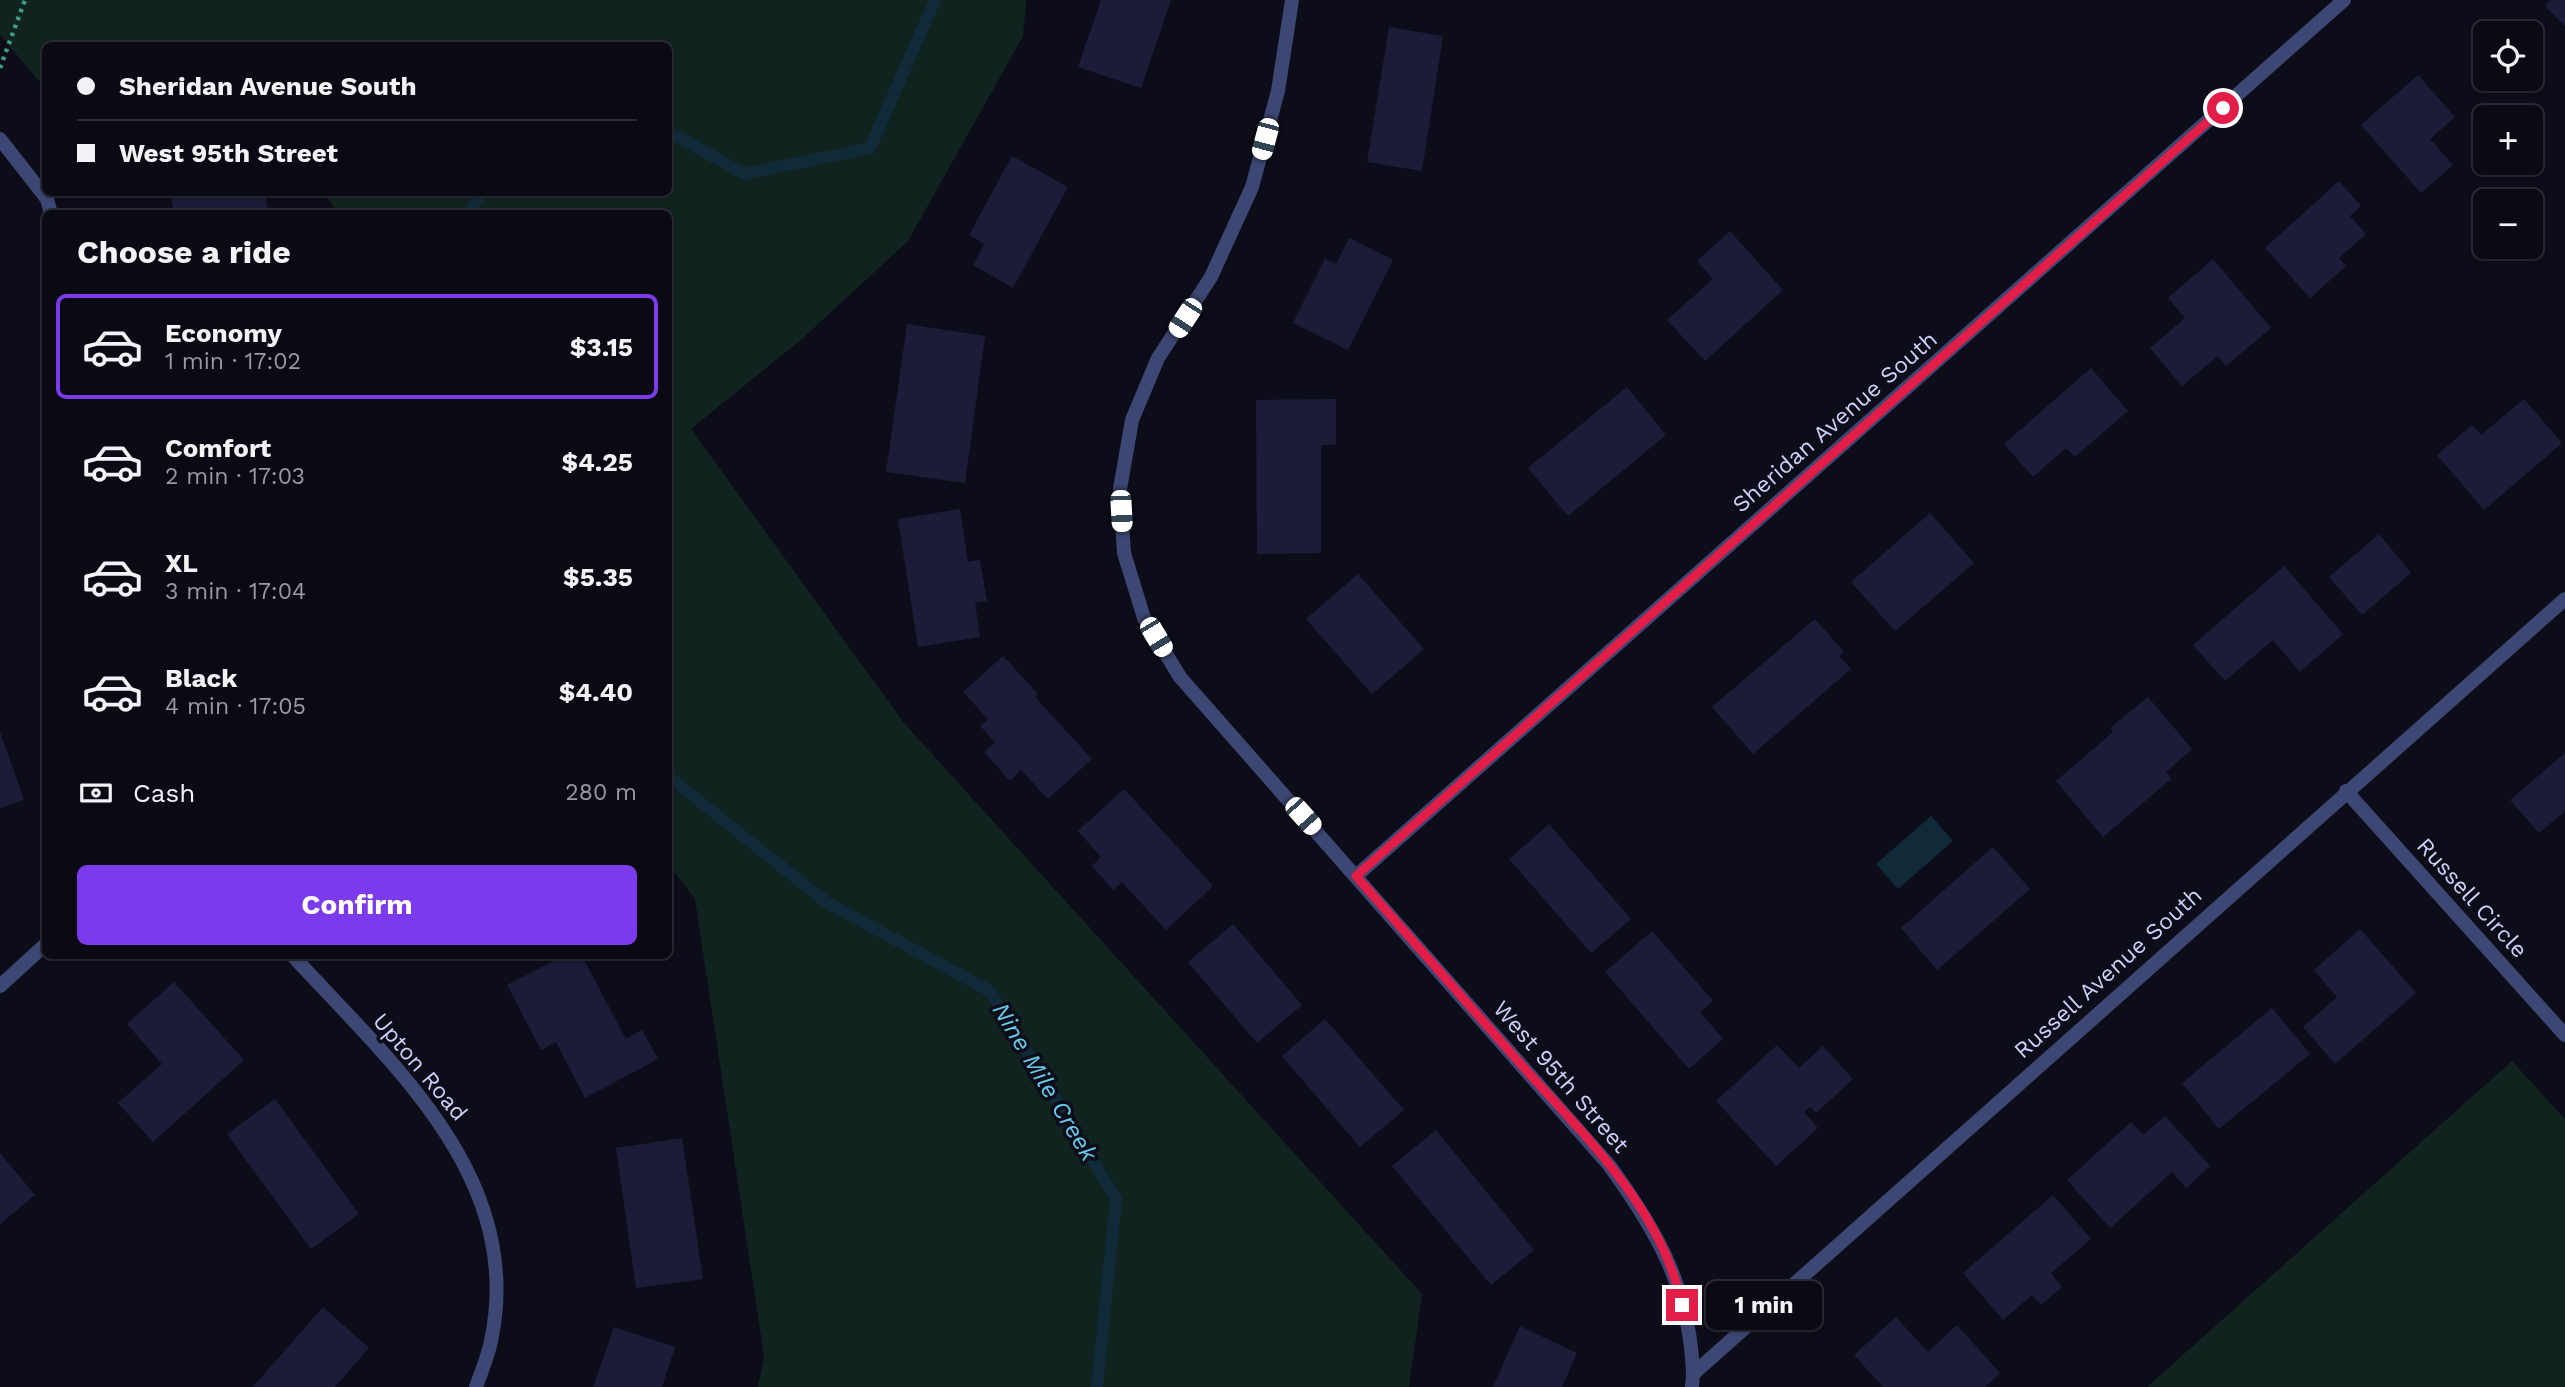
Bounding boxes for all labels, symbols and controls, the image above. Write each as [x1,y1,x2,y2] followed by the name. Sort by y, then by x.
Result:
[2473,21,2543,259] map controls
[2473,21,2543,91] button: locate
[119,71,417,101] text: Sheridan Avenue South
[2207,92,2239,124] route start
[2473,105,2543,175] button: +
[1250,116,1281,162] car
[119,138,338,168] text: West 95th Street
[2473,189,2543,259] button: −
[77,233,291,271] text: Choose a ride
[1165,295,1206,341] car
[81,315,144,378] icon: car
[165,318,282,348] text: Economy
[1727,326,1943,518] street label: Sheridan Avenue South
[570,332,633,362] text: $3.15
[165,348,301,375] text: 1 min · 17:02
[81,430,144,493] icon: car
[165,433,271,463] text: Comfort
[561,447,633,477] text: $4.25
[165,463,305,490] text: 2 min · 17:03
[1110,489,1133,533] car
[81,545,144,608] icon: car
[165,548,198,578] text: XL
[563,562,633,592] text: $5.35
[165,578,306,605] text: 3 min · 17:04
[1137,614,1176,660] car
[81,660,144,723] icon: car
[165,663,237,693] text: Black
[559,677,633,707] text: $4.40
[165,693,306,720] text: 4 min · 17:05
[77,774,115,812] icon: cash
[133,778,195,808] text: Cash
[565,779,637,806] text: 280 m
[1282,793,1325,839] car
[2411,832,2533,964] street label: Russell Circle
[77,865,637,945] button: Confirm
[2009,882,2207,1064] street label: Russell Avenue South
[1488,995,1635,1159] street label: West 95th Street
[987,998,1104,1167] water label: Nine Mile Creek
[367,1008,473,1126] street label: Upton Road
[1706,1280,1822,1330] callout: 1 min
[1666,1289,1698,1321] route end
[1734,1292,1794,1319] text: 1 min

